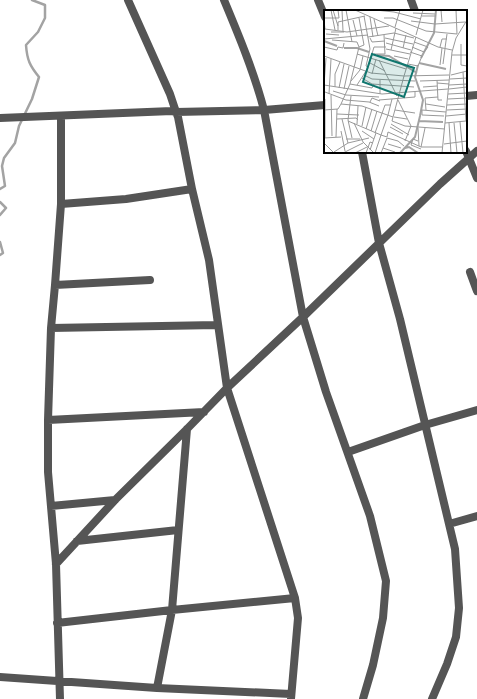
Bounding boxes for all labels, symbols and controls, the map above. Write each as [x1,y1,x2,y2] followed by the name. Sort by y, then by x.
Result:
[324,10,467,153] inset map

